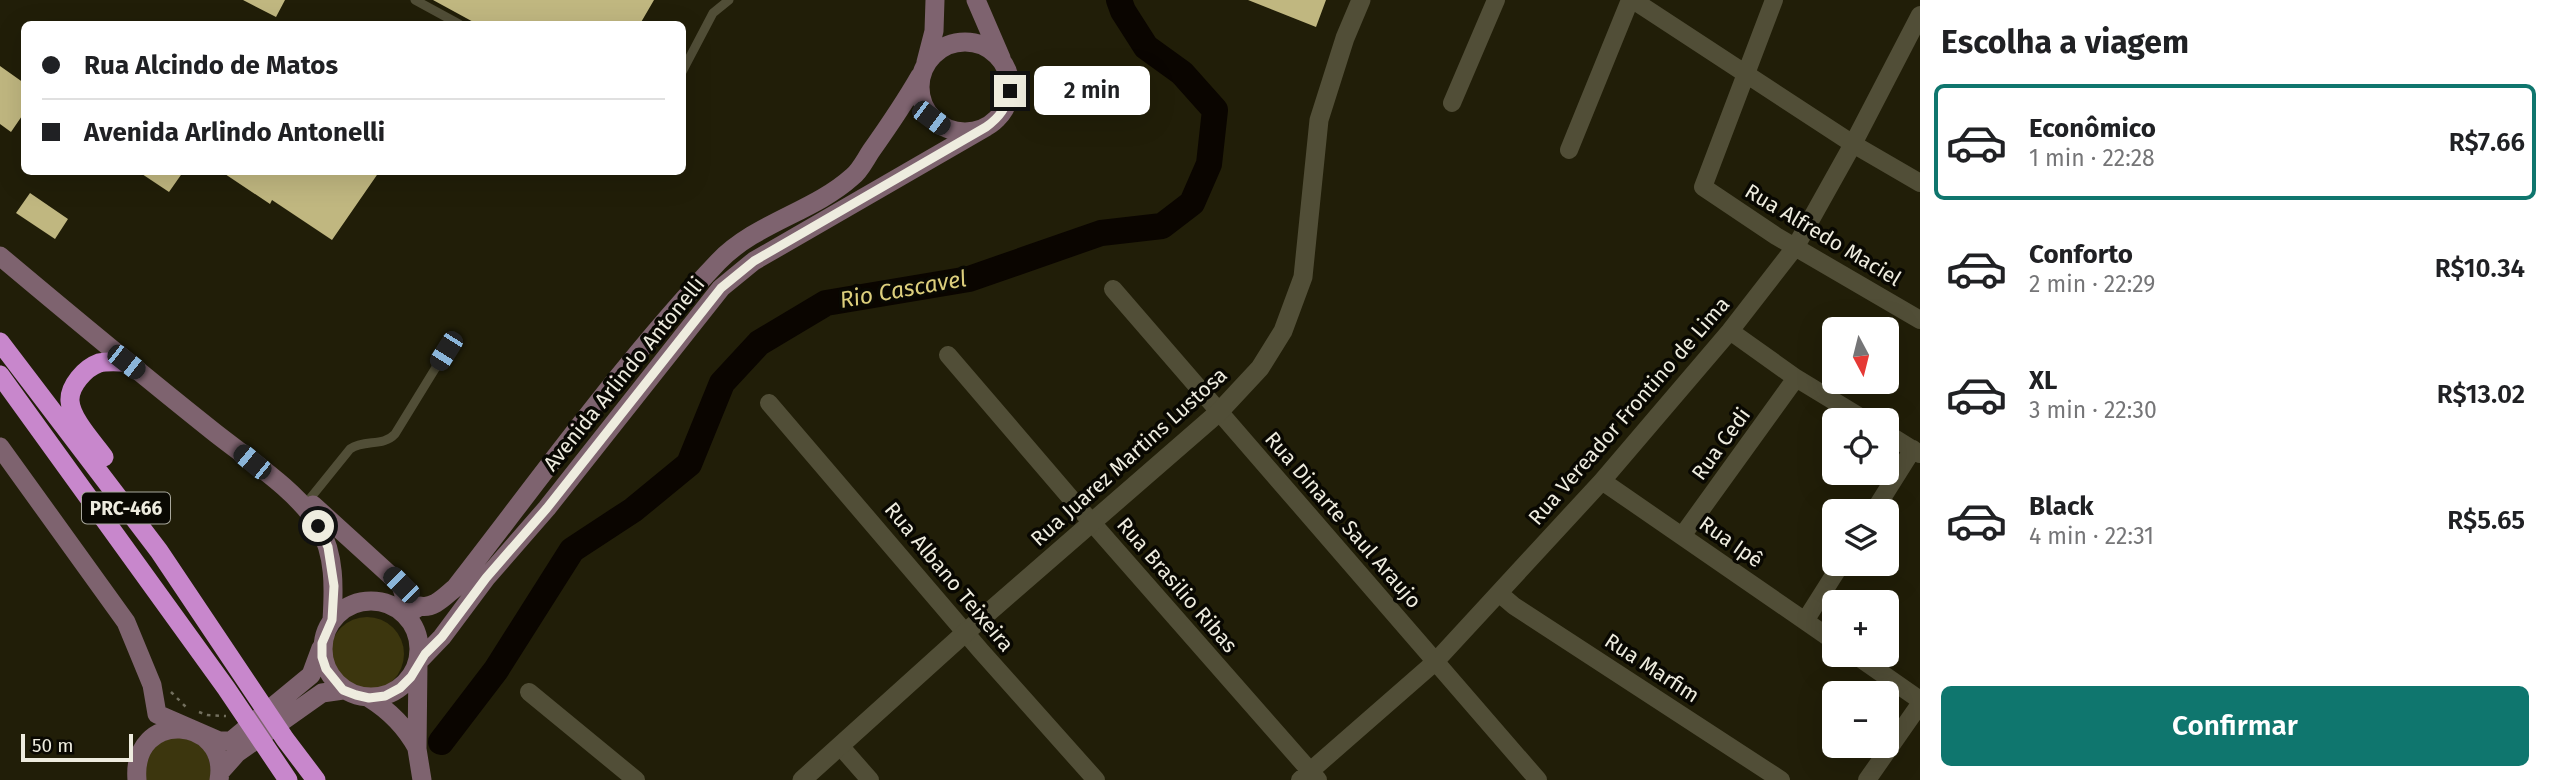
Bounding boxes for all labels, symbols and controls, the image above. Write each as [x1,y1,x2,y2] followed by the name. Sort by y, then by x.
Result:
[1941,23,2189,61] text: Escolha a viagem
[84,50,338,81] text: Rua Alcindo de Matos
[1034,66,1150,116] callout: 2 min
[994,75,1026,107] route end
[1064,76,1120,104] text: 2 min
[908,97,955,139] car
[1945,111,2008,174] icon: car
[2029,113,2156,144] text: Econômico
[84,117,385,148] text: Avenida Arlindo Antonelli
[2449,127,2525,158] text: R$7.66
[2029,144,2155,172] text: 1 min · 22:28
[1740,178,1906,292] street label: Rua Alfredo Maciel
[1945,237,2008,300] icon: car
[2029,239,2133,270] text: Conforto
[2435,253,2525,284] text: R$10.34
[837,264,969,314] water label: Rio Cascavel
[2029,270,2155,298] text: 2 min · 22:29
[538,272,710,476] street label: Avenida Arlindo Antonelli
[1523,292,1735,530] street label: Rua Vereador Frontino de Lima
[1822,317,1899,394] north arrow
[1822,317,1899,758] map controls
[426,328,467,374] car
[103,341,150,383] car
[1025,362,1233,552] street label: Rua Juarez Martins Lustosa
[1945,363,2008,426] icon: car
[2029,365,2057,396] text: XL
[2437,379,2525,410] text: R$13.02
[2029,396,2157,424] text: 3 min · 22:30
[1686,403,1756,485] street label: Rua Cedi
[1822,408,1899,485] button: locate
[1259,426,1427,614] street label: Rua Dinarte Saul Araujo
[230,441,275,483] car
[1945,489,2008,552] icon: car
[2029,491,2094,522] text: Black
[82,492,170,524] road number: PRC-466
[879,497,1019,657] street label: Rua Albano Teixeira
[1822,499,1899,576] button: layers
[2447,505,2525,536] text: R$5.65
[302,510,334,542] route start
[1694,511,1768,573] street label: Rua Ipê
[1111,512,1243,658] street label: Rua Brasilio Ribas
[2029,522,2154,550] text: 4 min · 22:31
[379,563,424,607] car
[1822,590,1899,667] button: +
[1600,628,1704,708] street label: Rua Marfim
[1822,681,1899,758] button: −
[1941,686,2529,766] button: Confirmar
[21,731,133,763] scale bar
[32,734,73,757] text: 50 m

